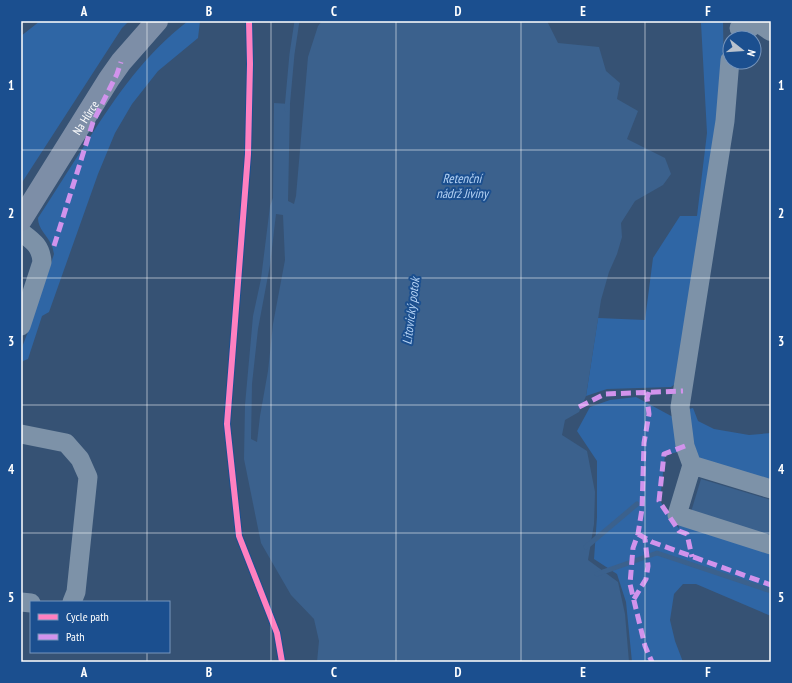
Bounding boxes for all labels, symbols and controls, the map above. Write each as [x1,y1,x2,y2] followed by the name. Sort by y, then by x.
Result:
[80,3,88,20] text: A
[206,3,212,20] text: B
[331,3,337,20] text: C
[455,3,462,20] text: D
[580,3,586,20] text: E
[705,3,711,20] text: F
[722,30,762,70] north arrow
[744,48,759,58] text: N
[8,77,14,94] text: 1
[778,77,784,94] text: 1
[69,97,101,137] street label: Na Hůrce
[436,170,490,202] water label: Retenční nádrž Jiviny
[8,205,14,222] text: 2
[778,205,784,222] text: 2
[398,275,424,345] water label: Litovický potok
[8,333,14,350] text: 3
[778,333,784,350] text: 3
[8,461,15,478] text: 4
[778,461,785,478] text: 4
[8,589,14,606] text: 5
[778,589,784,606] text: 5
[30,601,170,653] legend
[66,609,109,624] text: Cycle path
[66,629,84,644] text: Path
[80,664,88,681] text: A
[206,664,212,681] text: B
[331,664,337,681] text: C
[455,664,462,681] text: D
[580,664,586,681] text: E
[705,664,711,681] text: F

